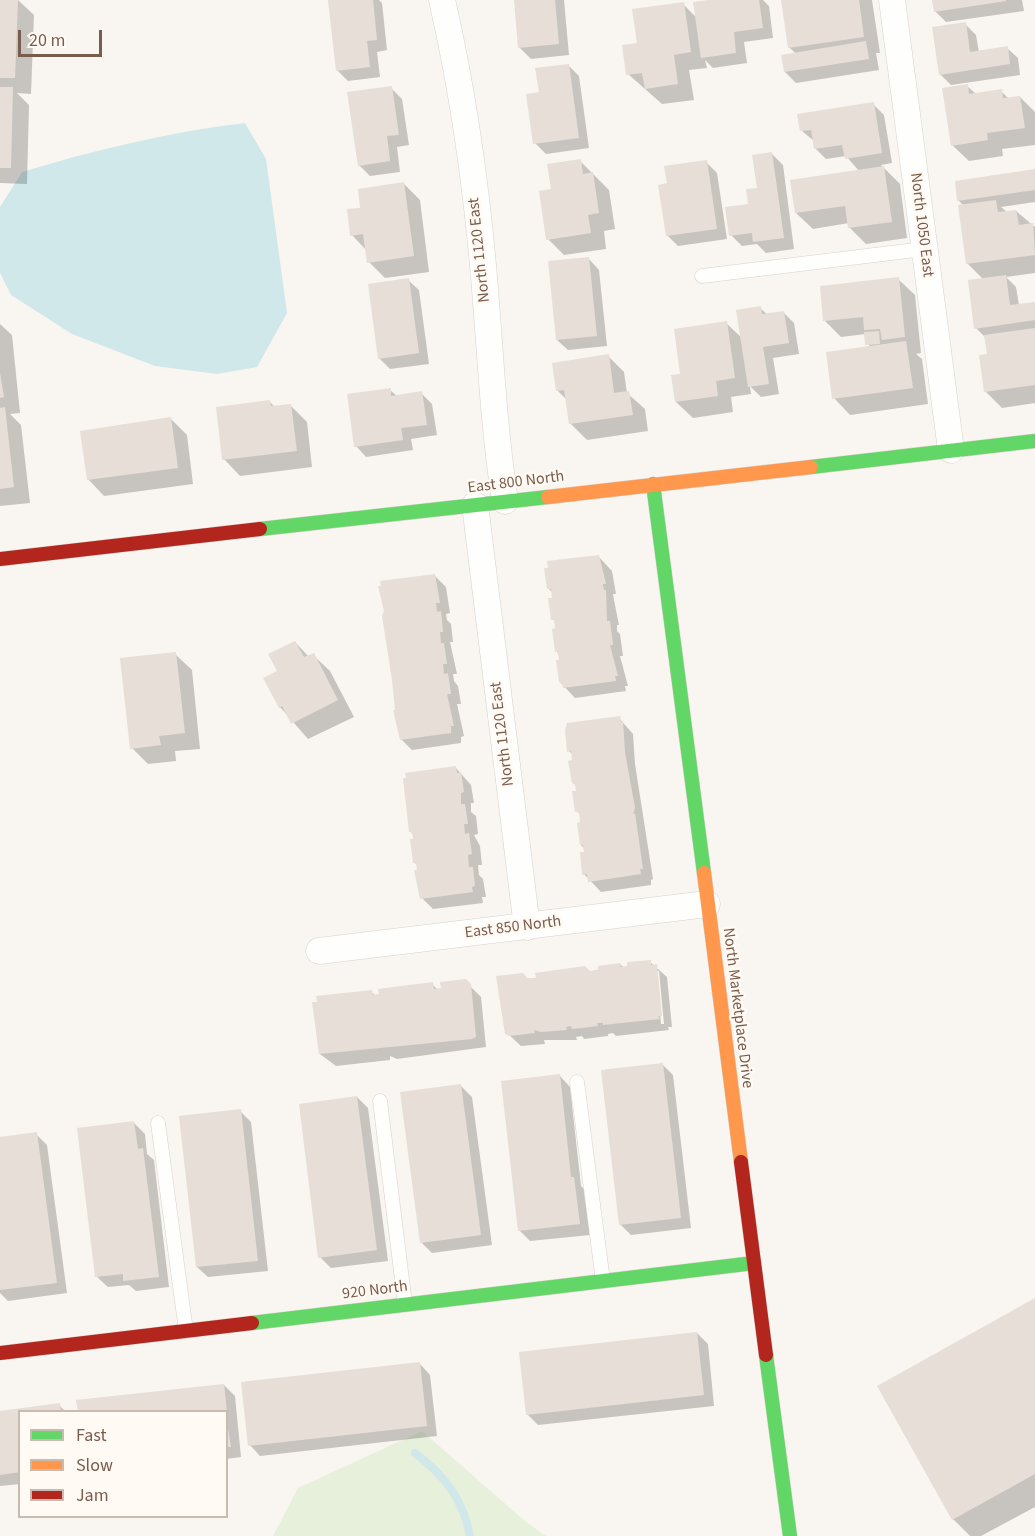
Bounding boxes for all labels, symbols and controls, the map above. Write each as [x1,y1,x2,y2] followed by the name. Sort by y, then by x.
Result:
[21,18,105,56] scale bar
[29,28,65,53] text: 20 m
[905,172,937,278] street label: North 1050 East
[465,197,495,303] street label: North 1120 East
[467,468,565,498] street label: East 800 North
[487,681,519,787] street label: North 1120 East
[464,913,562,943] street label: East 850 North
[718,927,756,1089] street label: North Marketplace Drive
[341,1277,409,1305] street label: 920 North
[18,1410,228,1518] legend
[76,1423,107,1448] text: Fast
[76,1453,113,1478] text: Slow
[76,1483,109,1508] text: Jam

